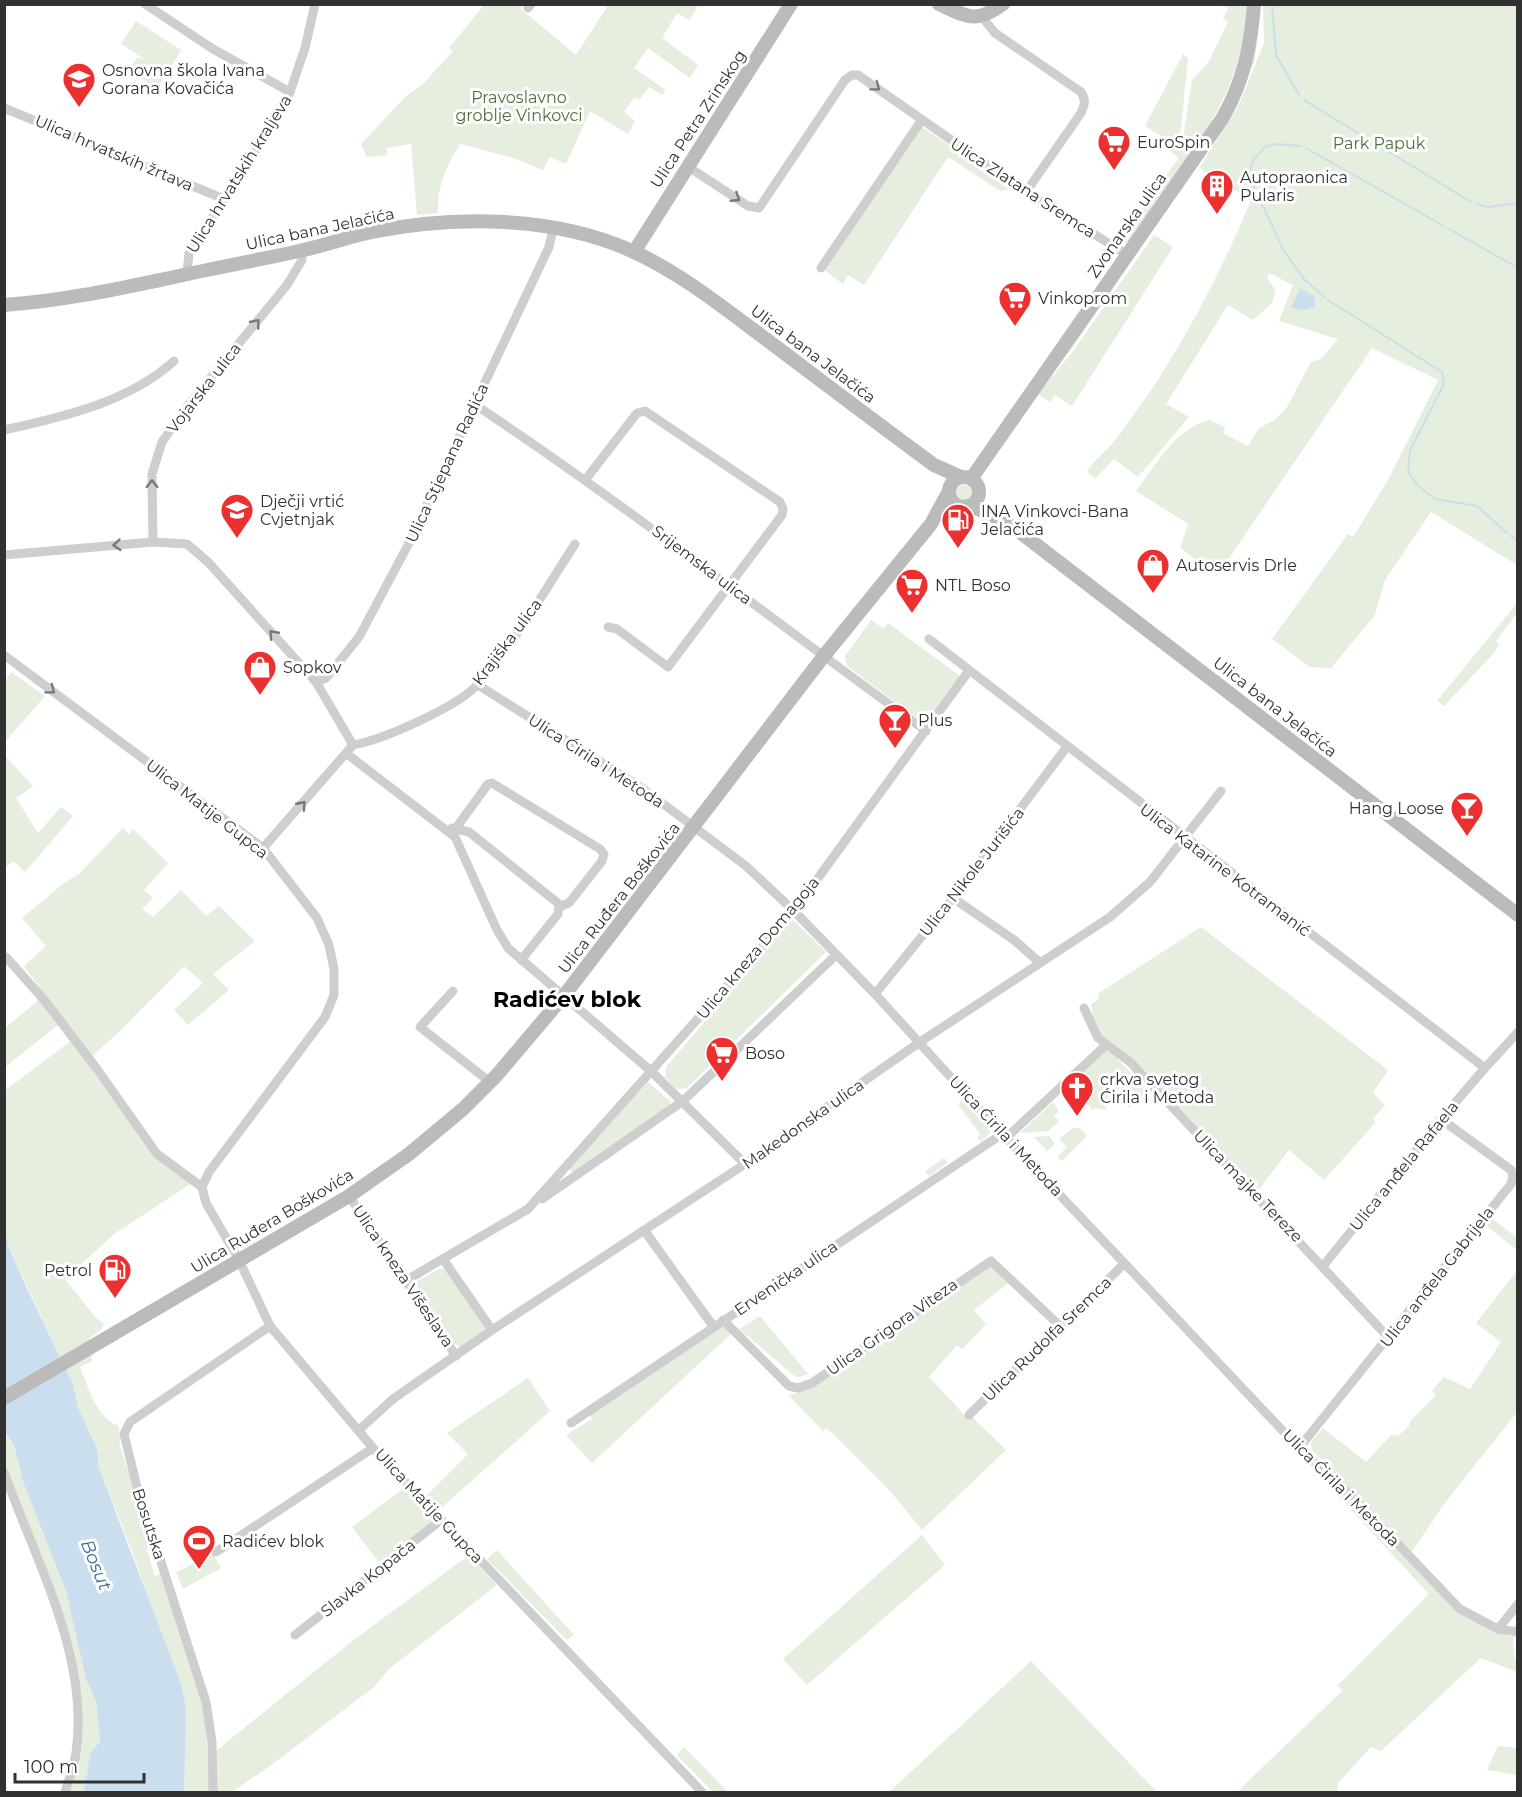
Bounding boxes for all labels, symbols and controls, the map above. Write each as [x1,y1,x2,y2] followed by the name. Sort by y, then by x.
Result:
[646,46,750,192] street label: Ulica Petra Zrinskog
[61,61,97,108] school or university icon: Osnovna škola Ivana Gorana Kovačića
[102,61,265,98] place label: Osnovna škola Ivana Gorana Kovačića
[869,80,880,91] one-way arrow
[455,88,583,125] park label: Pravoslavno groblje Vinkovci
[182,91,296,257] street label: Ulica hrvatskih kraljeva
[32,111,196,195] street label: Ulica hrvatskih žrtava
[1096,124,1132,171] supermarket icon: EuroSpin
[1137,133,1210,152] place label: EuroSpin
[947,134,1099,242] street label: Ulica Zlatana Sremca
[1333,134,1426,153] park label: Park Papuk
[1199,168,1235,215] building icon: Autopraonica Pularis
[1240,168,1348,205] place label: Autopraonica Pularis
[1084,169,1170,281] street label: Zvonarska ulica
[729,191,740,202] one-way arrow
[244,204,396,254] street label: Ulica bana Jelačića
[997,280,1033,327] supermarket icon: Vinkoprom
[1038,289,1127,308] place label: Vinkoprom
[747,301,879,407] street label: Ulica bana Jelačića
[248,319,259,330] one-way arrow
[163,339,245,437] street label: Vojarska ulica
[402,380,492,546] street label: Ulica Stjepana Radića
[146,479,158,488] one-way arrow
[219,492,255,539] school or university icon: Dječji vrtić Cvjetnjak
[260,492,344,529] place label: Dječji vrtić Cvjetnjak
[940,502,976,549] fuel station icon: INA Vinkovci-Bana Jelačića
[980,502,1129,539] place label: INA Vinkovci-Bana Jelačića
[648,521,756,609] street label: Srijemska ulica
[112,538,121,551] one-way arrow
[1135,547,1171,594] shop icon: Autoservis Drle
[1176,556,1297,575] place label: Autoservis Drle
[894,567,930,614] supermarket icon: NTL Boso
[935,576,1011,595] place label: NTL Boso
[468,595,546,689] street label: Krajiška ulica
[269,630,280,641] one-way arrow
[242,649,278,696] shop icon: Sopkov
[1209,653,1341,761] street label: Ulica bana Jelačića
[283,658,342,677] place label: Sopkov
[45,683,56,694] one-way arrow
[877,702,913,749] bar icon: Plus
[525,710,667,812] street label: Ulica Ćirila i Metoda
[918,711,953,730] place label: Plus
[142,755,272,863] street label: Ulica Matije Gupca
[1449,790,1485,837] bar icon: Hang Loose
[1349,799,1444,818] place label: Hang Loose
[1136,800,1314,940] street label: Ulica Katarine Kotramanić
[295,801,306,811] one-way arrow
[916,804,1028,940] street label: Ulica Nikole Jurišića
[554,819,684,977] street label: Ulica Ruđera Boškovića
[693,873,823,1023] street label: Ulica kneza Domagoja
[493,986,642,1013] district label: Radićev blok
[704,1035,740,1082] supermarket icon: Boso
[745,1044,785,1063] place label: Boso
[1059,1070,1095,1117] church icon: crkva svetog Ćirila i Metoda
[1100,1070,1214,1107] place label: crkva svetog Ćirila i Metoda
[945,1072,1067,1200] street label: Ulica Ćirila i Metoda
[739,1075,867,1173] street label: Makedonska ulica
[1346,1097,1462,1235] street label: Ulica anđela Rafaela
[1189,1126,1307,1246] street label: Ulica majke Tereze
[187,1165,357,1277] street label: Ulica Ruđera Boškovića
[348,1201,458,1351] street label: Ulica kneza Višeslava
[1376,1203,1498,1351] street label: Ulica anđela Gabrijela
[731,1236,841,1320] street label: Ervenička ulica
[97,1252,133,1299] fuel station icon: Petrol
[44,1261,92,1280] place label: Petrol
[979,1273,1115,1405] street label: Ulica Rudolfa Sremca
[823,1275,961,1379] street label: Ulica Grigora Viteza
[1278,1425,1404,1551] street label: Ulica Ćirila i Metoda
[371,1445,487,1567] street label: Ulica Matije Gupca
[129,1486,169,1562] street label: Bosutska
[181,1523,217,1570] sports icon: Radićev blok
[222,1532,324,1551] place label: Radićev blok
[317,1535,419,1621] street label: Slavka Kopača
[76,1536,116,1594] water label: Bosut
[15,1746,144,1784] scale bar
[24,1756,78,1778] text: 100 m

